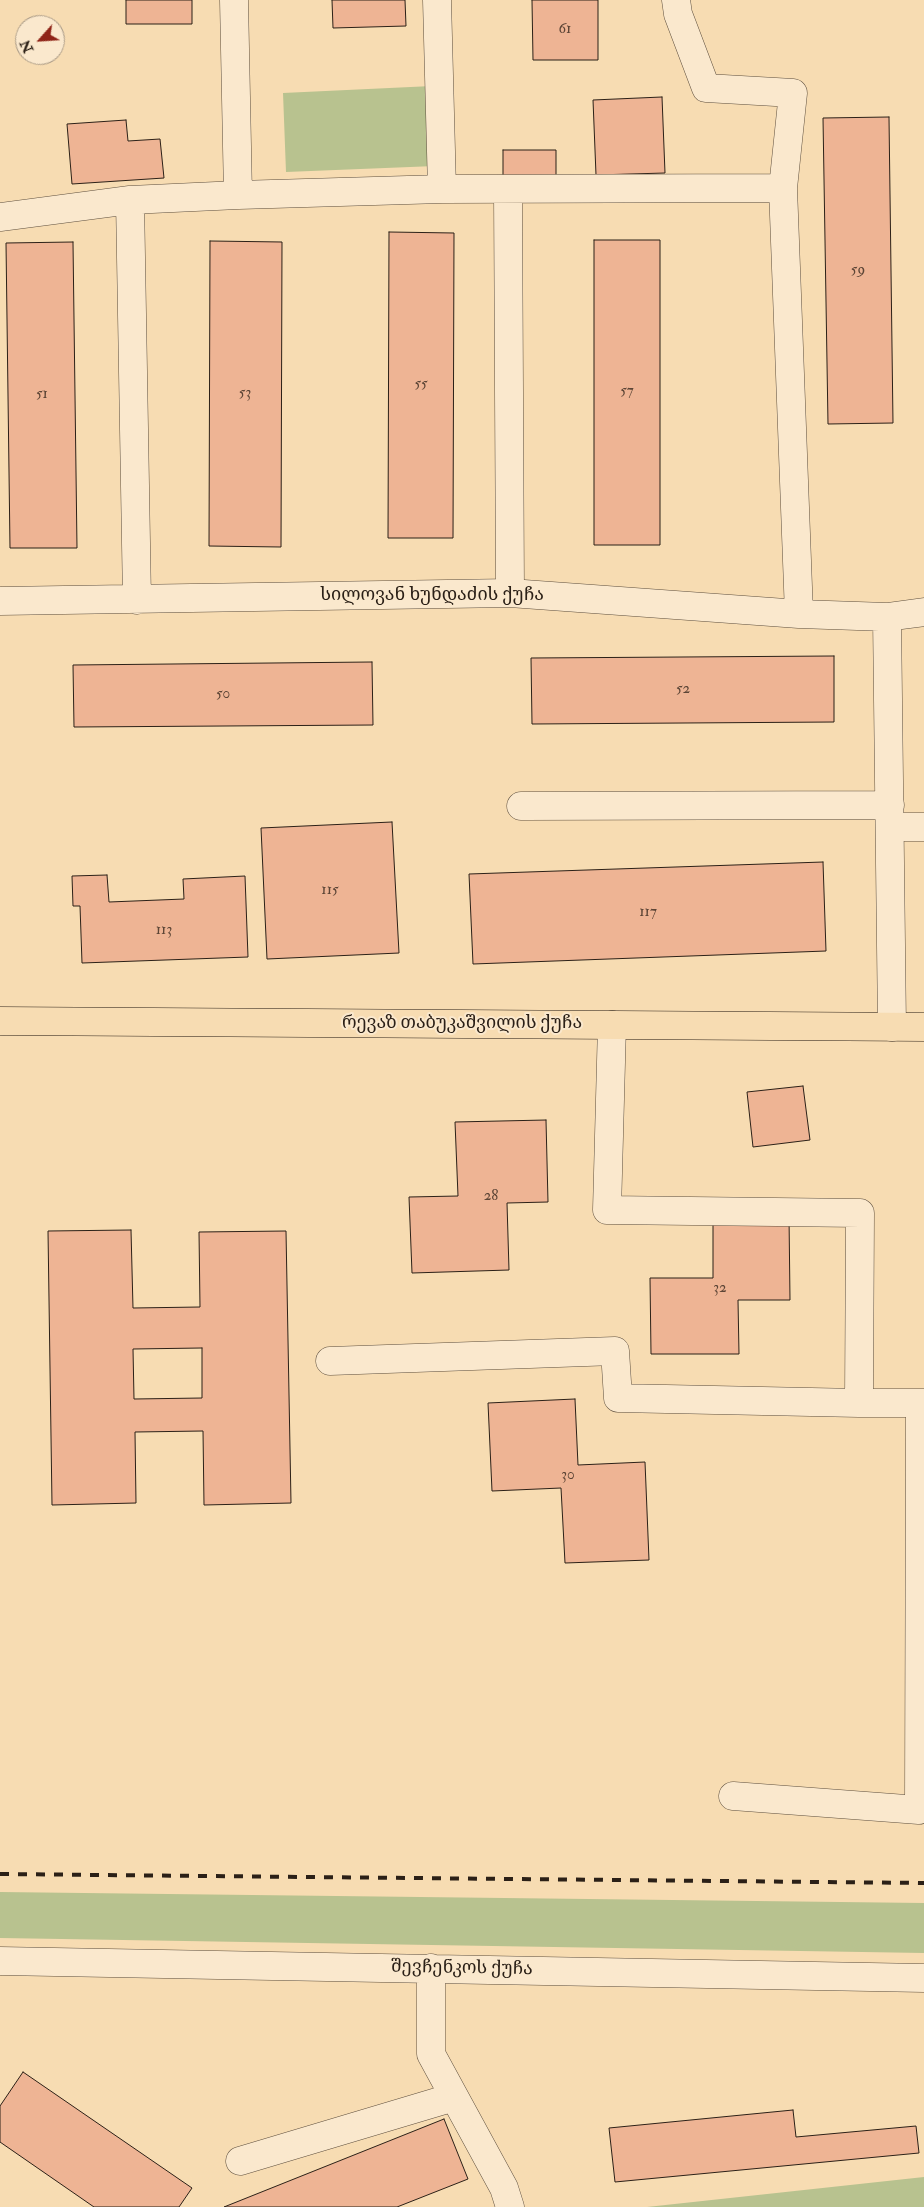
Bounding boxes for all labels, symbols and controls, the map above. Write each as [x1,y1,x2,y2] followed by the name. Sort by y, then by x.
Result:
[15,15,65,65] north arrow
[559,21,571,39] house number: 61
[17,37,37,56] text: N
[851,262,865,280] house number: 59
[414,376,428,394] house number: 55
[620,383,634,401] house number: 57
[239,385,251,403] house number: 53
[36,386,48,404] house number: 51
[320,585,544,607] street label: სილოვან ხუნდაძის ქუჩა
[676,681,690,699] house number: 52
[216,686,230,704] house number: 50
[321,882,339,900] house number: 115
[639,904,657,922] house number: 117
[156,922,172,940] house number: 113
[342,1013,582,1035] street label: რევაზ თაბუკაშვილის ქუჩა
[484,1188,498,1206] house number: 28
[713,1280,727,1298] house number: 32
[561,1467,575,1485] house number: 30
[391,1957,533,1981] street label: შევჩენკოს ქუჩა

